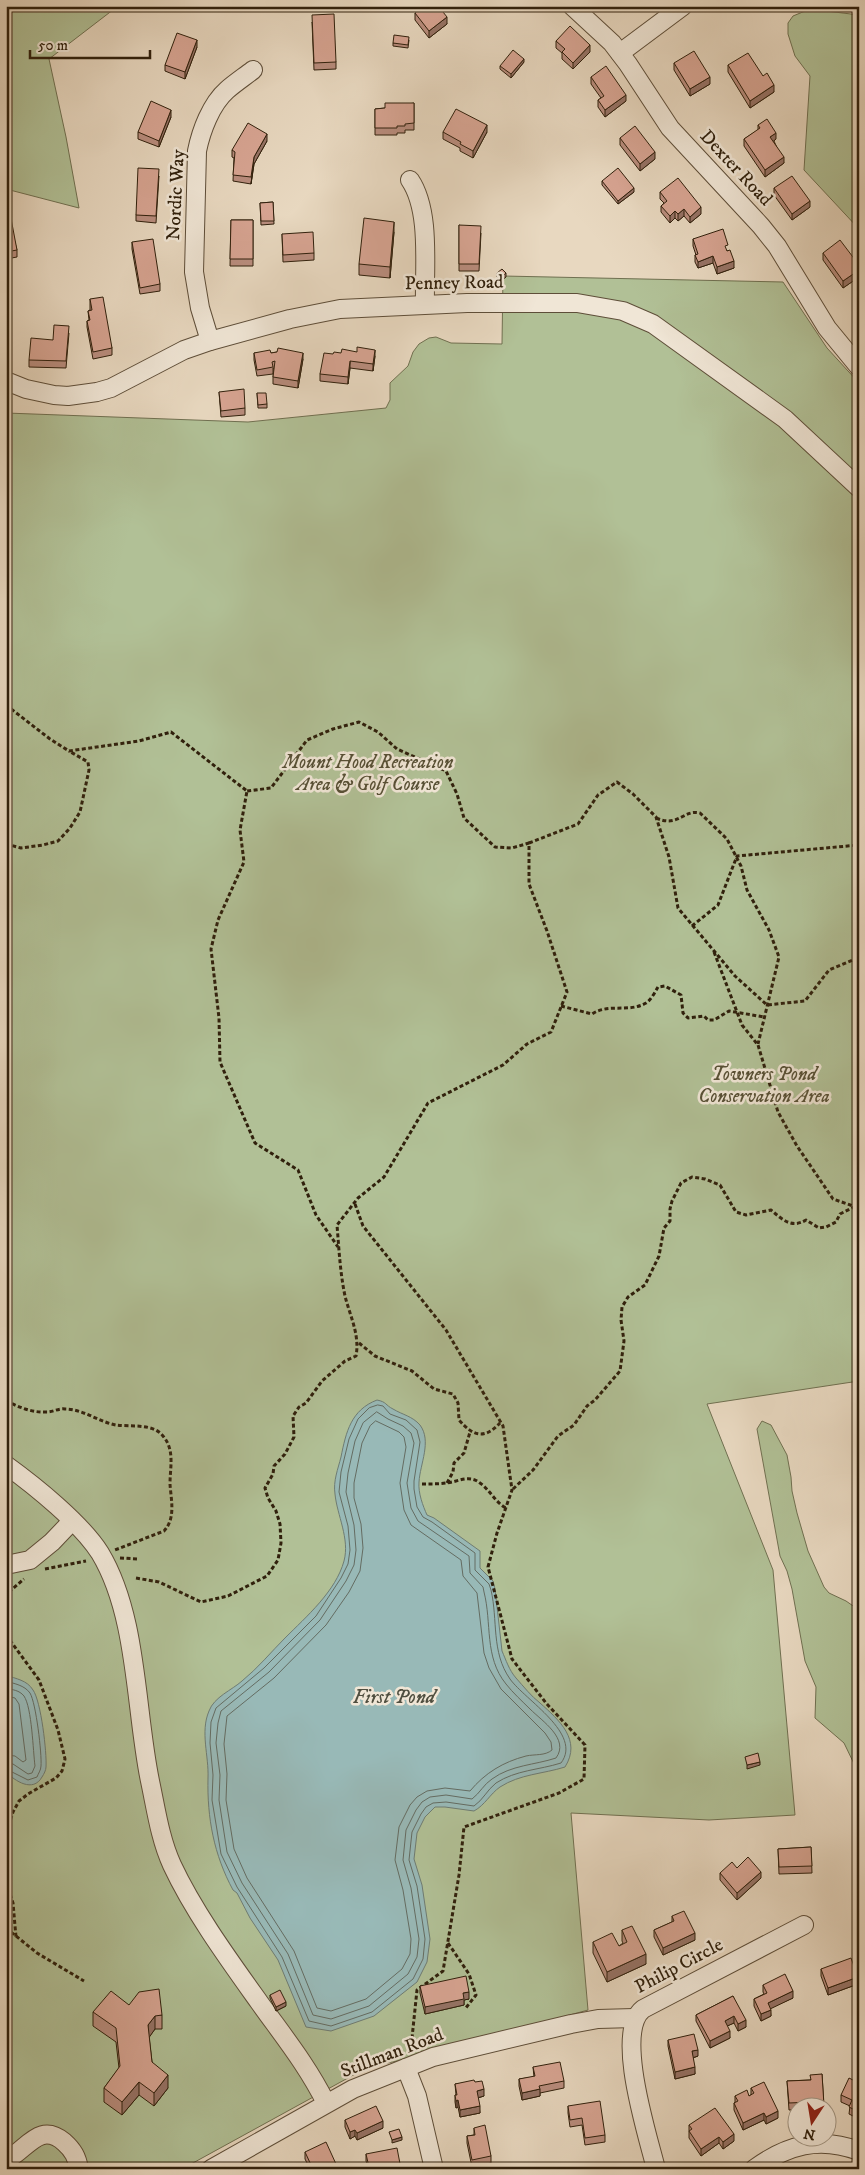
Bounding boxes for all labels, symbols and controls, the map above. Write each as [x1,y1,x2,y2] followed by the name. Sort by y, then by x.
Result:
[30,28,150,60] scale bar
[38,36,68,55] text: 50 m
[695,125,777,211] street label: Dexter Road
[162,148,190,241] street label: Nordic Way
[404,271,504,295] street label: Penney Road
[281,751,454,796] park label: Mount Hood Recreation Area & Golf Course
[698,1063,830,1108] park label: Towners Pond Conservation Area
[353,1685,439,1710] water label: First Pond
[631,1933,727,1999] street label: Philip Circle
[337,2023,447,2083] street label: Stillman Road
[788,2098,838,2148] north arrow
[802,2124,817,2144] text: N

